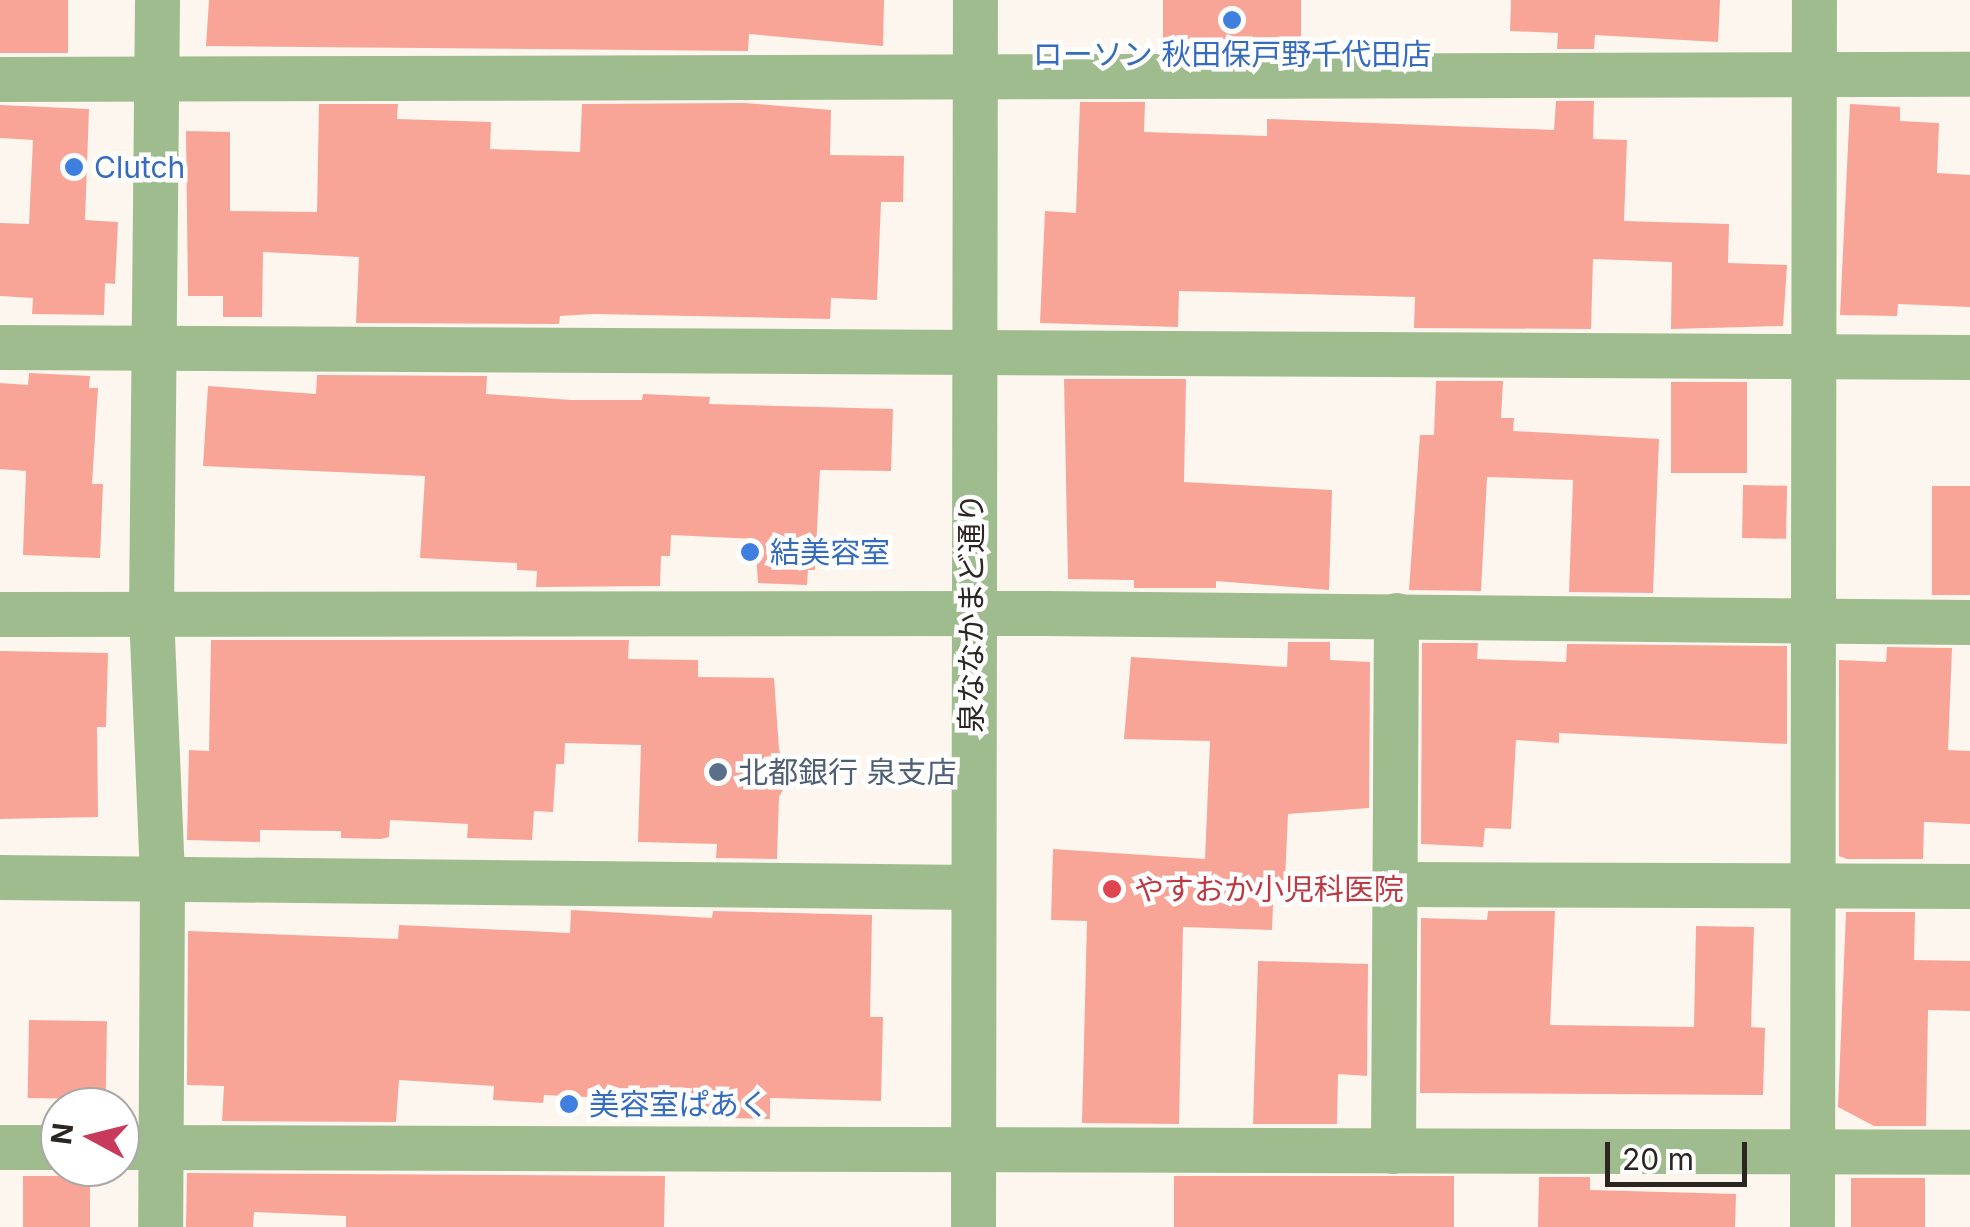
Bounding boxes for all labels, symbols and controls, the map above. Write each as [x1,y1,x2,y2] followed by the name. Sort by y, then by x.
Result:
[1221,9,1243,31] marker: ローソン 秋田保戸野千代田店
[1033,36,1431,72] place label: ローソン 秋田保戸野千代田店
[94,149,185,185] place label: Clutch
[63,156,85,178] marker: Clutch
[953,493,989,733] street label: 泉ななかまど通り
[770,534,890,570] place label: 結美容室
[739,541,761,563] marker: 結美容室
[738,754,956,790] place label: 北都銀行 泉支店
[707,761,729,783] marker: 北都銀行 泉支店
[1134,871,1404,907] place label: やすおか小児科医院
[1099,876,1125,902] marker: やすおか小児科医院
[589,1086,769,1122] place label: 美容室ぱあく
[40,1087,140,1187] north arrow
[558,1093,580,1115] marker: 美容室ぱあく
[44,1121,80,1146] text: N
[1610,1122,1752,1184] scale bar
[1622,1141,1694,1177] text: 20 m

